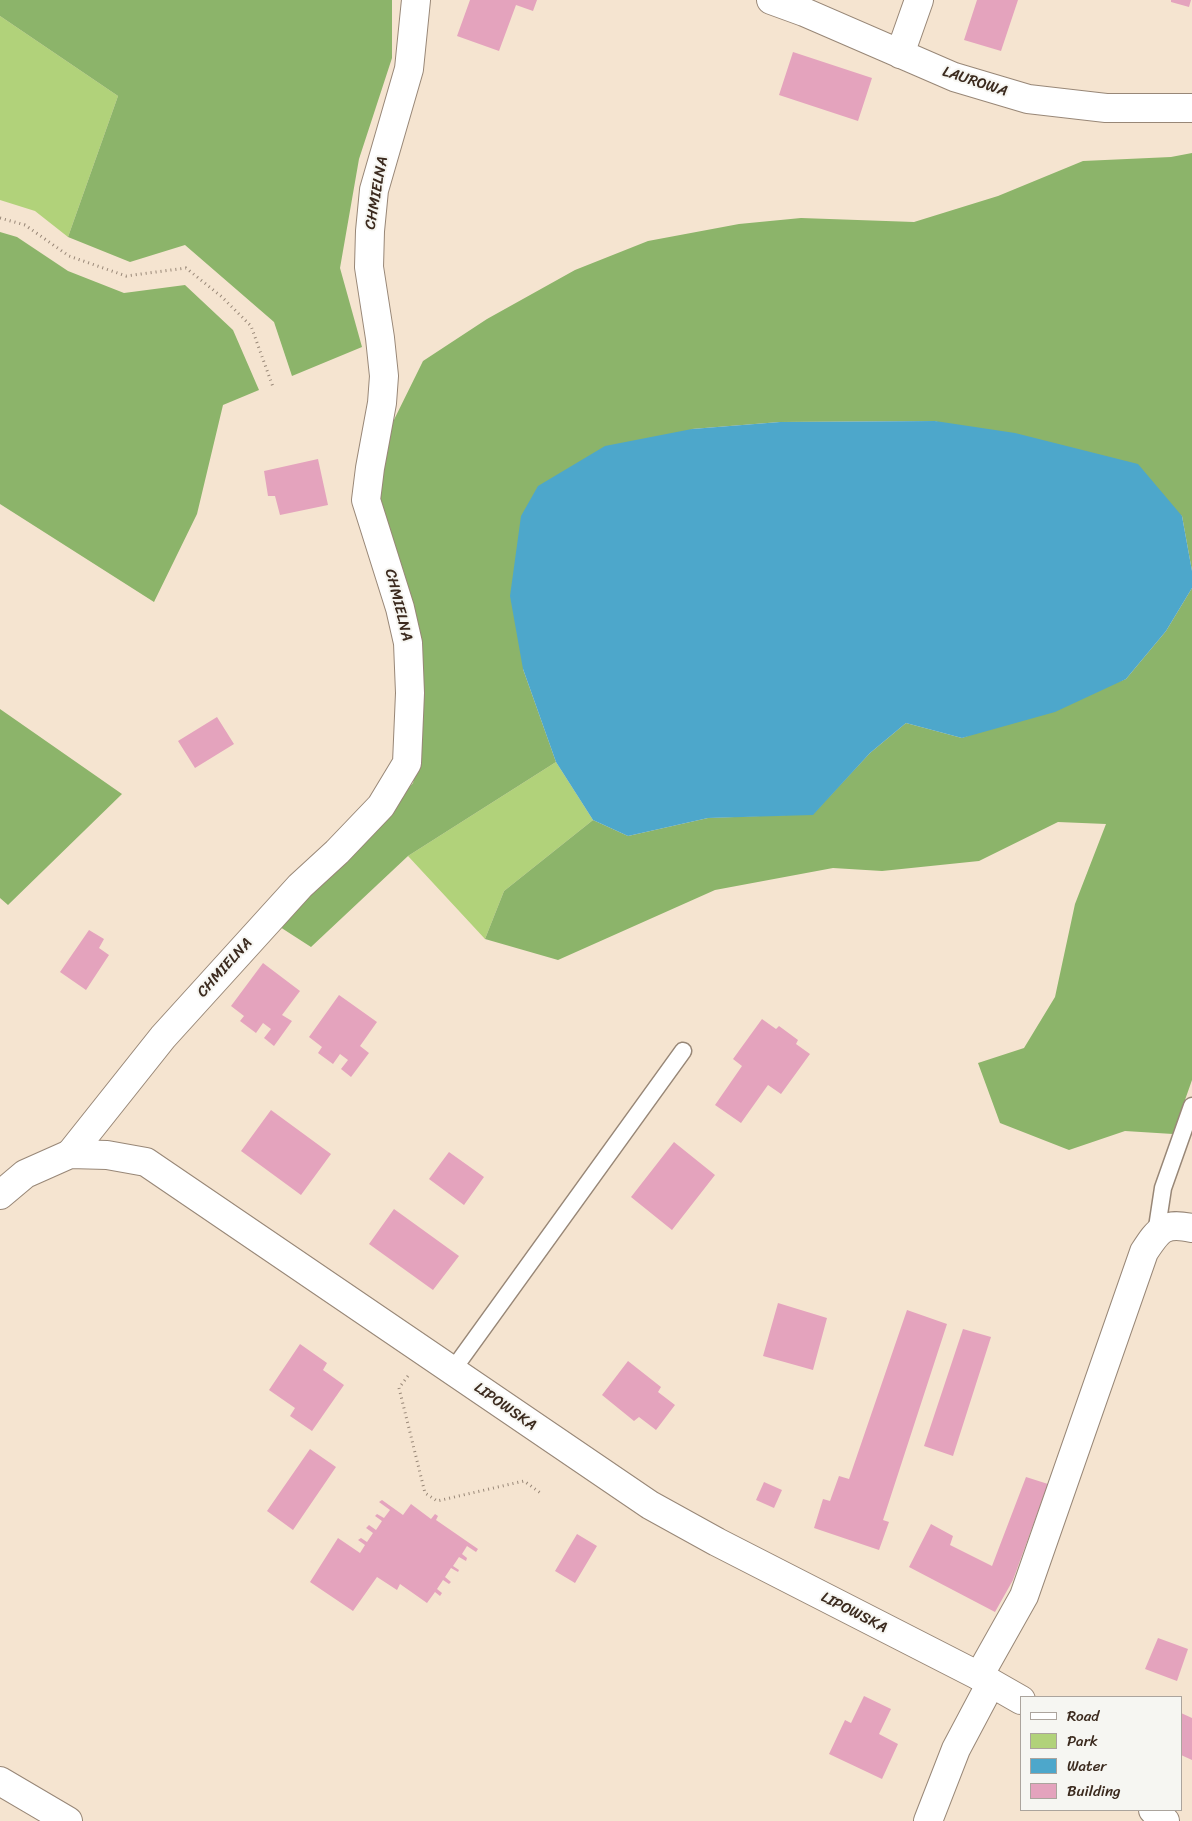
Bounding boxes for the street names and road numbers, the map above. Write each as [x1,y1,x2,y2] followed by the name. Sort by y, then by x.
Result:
[940,63,1010,101] street label: LAUROWA
[362,155,392,231] street label: CHMIELNA
[380,567,416,643] street label: CHMIELNA
[194,935,256,1001] street label: CHMIELNA
[470,1379,540,1435] street label: LIPOWSKA
[818,1589,890,1637] street label: LIPOWSKA

